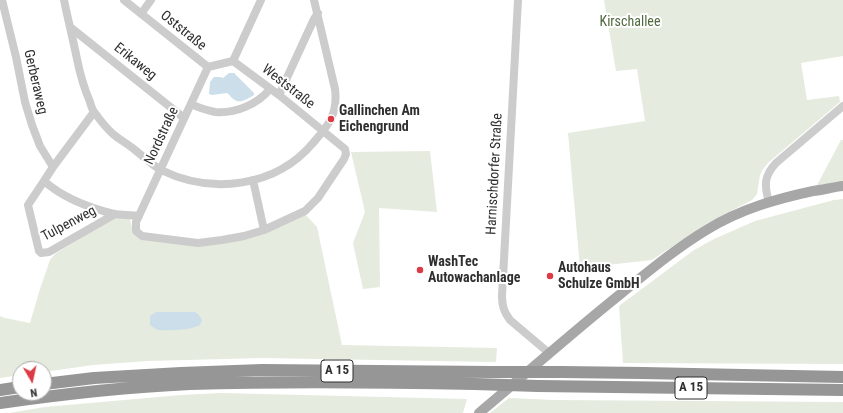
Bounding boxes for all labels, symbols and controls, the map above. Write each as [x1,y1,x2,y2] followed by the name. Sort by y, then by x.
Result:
[157,7,209,55] street label: Oststraße
[600,14,660,30] park label: Kirschallee
[110,40,160,84] street label: Erikaweg
[19,48,51,116] street label: Gerberaweg
[258,61,318,113] street label: Weststraße
[339,103,420,136] place label: Gallinchen Am Eichengrund
[141,104,183,168] street label: Nordstraße
[483,113,507,235] street label: Harnischdorfer Straße
[326,114,336,124] marker: Gallinchen Am Eichengrund
[39,203,99,245] street label: Tulpenweg
[428,254,520,286] place label: WashTec Autowachanlage
[558,260,640,292] place label: Autohaus Schulze GmbH
[415,265,425,275] marker: WashTec Autowachanlage
[545,271,555,281] marker: Autohaus Schulze GmbH
[321,360,353,382] road number: A 15
[12,361,52,401] north arrow
[675,377,707,399] road number: A 15
[29,385,38,399] text: N

